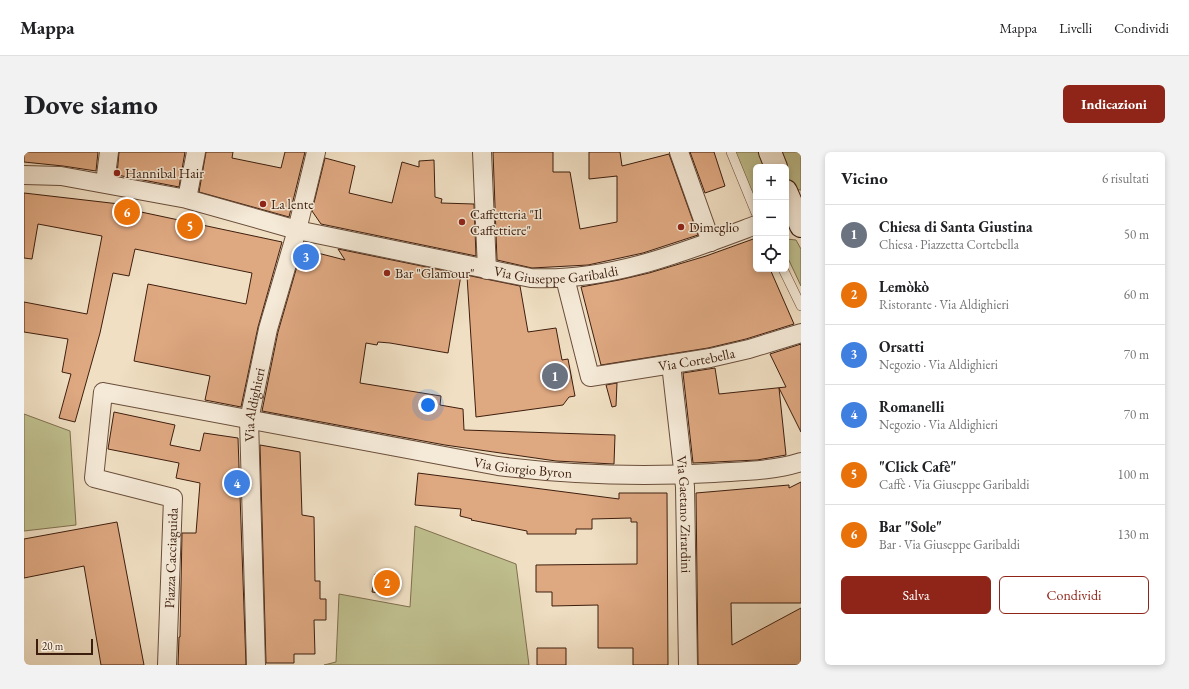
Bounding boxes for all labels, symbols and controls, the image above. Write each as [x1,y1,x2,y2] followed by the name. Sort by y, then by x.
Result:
[20,15,75,40] text: Mappa
[999,19,1037,37] text: Mappa
[1059,19,1092,37] text: Livelli
[1114,19,1169,37] text: Condividi
[1063,85,1165,123] button: Indicazioni
[24,86,158,122] text: Dove siamo
[125,164,204,182] place label: Hannibal Hair
[753,164,789,272] map controls
[753,164,789,200] button: +
[841,167,888,189] text: Vicino
[112,168,122,178] marker: Hannibal Hair
[1102,170,1149,187] text: 6 risultati
[271,195,314,213] place label: La lente
[114,197,140,227] pin: 6
[258,199,268,209] marker: La lente
[753,200,789,236] button: −
[470,205,543,239] place label: Caffetteria "Il Caffettiere"
[177,211,203,241] pin: 5
[457,217,467,227] marker: Caffetteria "Il Caffettiere"
[879,217,1032,236] text: Chiesa di Santa Giustina
[689,218,739,236] place label: Dimeglio
[676,222,686,232] marker: Dimeglio
[851,226,857,243] text: 1
[1124,226,1149,243] text: 50 m
[753,236,789,272] button: locate
[879,236,1019,253] text: Chiesa · Piazzetta Cortebella
[293,242,319,272] pin: 3
[492,261,620,287] street label: Via Giuseppe Garibaldi
[395,264,475,282] place label: Bar "Glamour"
[382,268,392,278] marker: Bar "Glamour"
[879,277,929,296] text: Lemòkò
[851,286,857,303] text: 2
[1124,286,1149,303] text: 60 m
[879,296,1009,313] text: Ristorante · Via Aldighieri
[879,337,924,356] text: Orsatti
[657,343,737,375] street label: Via Cortebella
[851,346,857,363] text: 3
[1124,346,1149,363] text: 70 m
[879,356,998,373] text: Negozio · Via Aldighieri
[542,361,568,391] pin: 1
[240,365,269,442] street label: Via Aldighieri
[418,395,438,415] your location
[879,397,944,416] text: Romanelli
[851,406,857,423] text: 4
[1124,406,1149,423] text: 70 m
[879,416,998,433] text: Negozio · Via Aldighieri
[472,453,573,482] street label: Via Giorgio Byron
[672,455,695,574] street label: Via Gaetano Zirardini
[879,457,956,476] text: "Click Cafè"
[851,466,857,483] text: 5
[1118,466,1149,483] text: 100 m
[224,468,250,498] pin: 4
[879,476,1030,493] text: Caffè · Via Giuseppe Garibaldi
[160,507,182,609] street label: Piazza Cacciaguida
[879,517,942,536] text: Bar "Sole"
[851,526,857,543] text: 6
[1118,526,1149,543] text: 130 m
[879,536,1020,553] text: Bar · Via Giuseppe Garibaldi
[374,568,400,598] pin: 2
[841,576,991,614] button: Salva
[999,576,1149,614] button: Condividi
[36,637,93,656] scale bar
[42,639,63,653] text: 20 m

